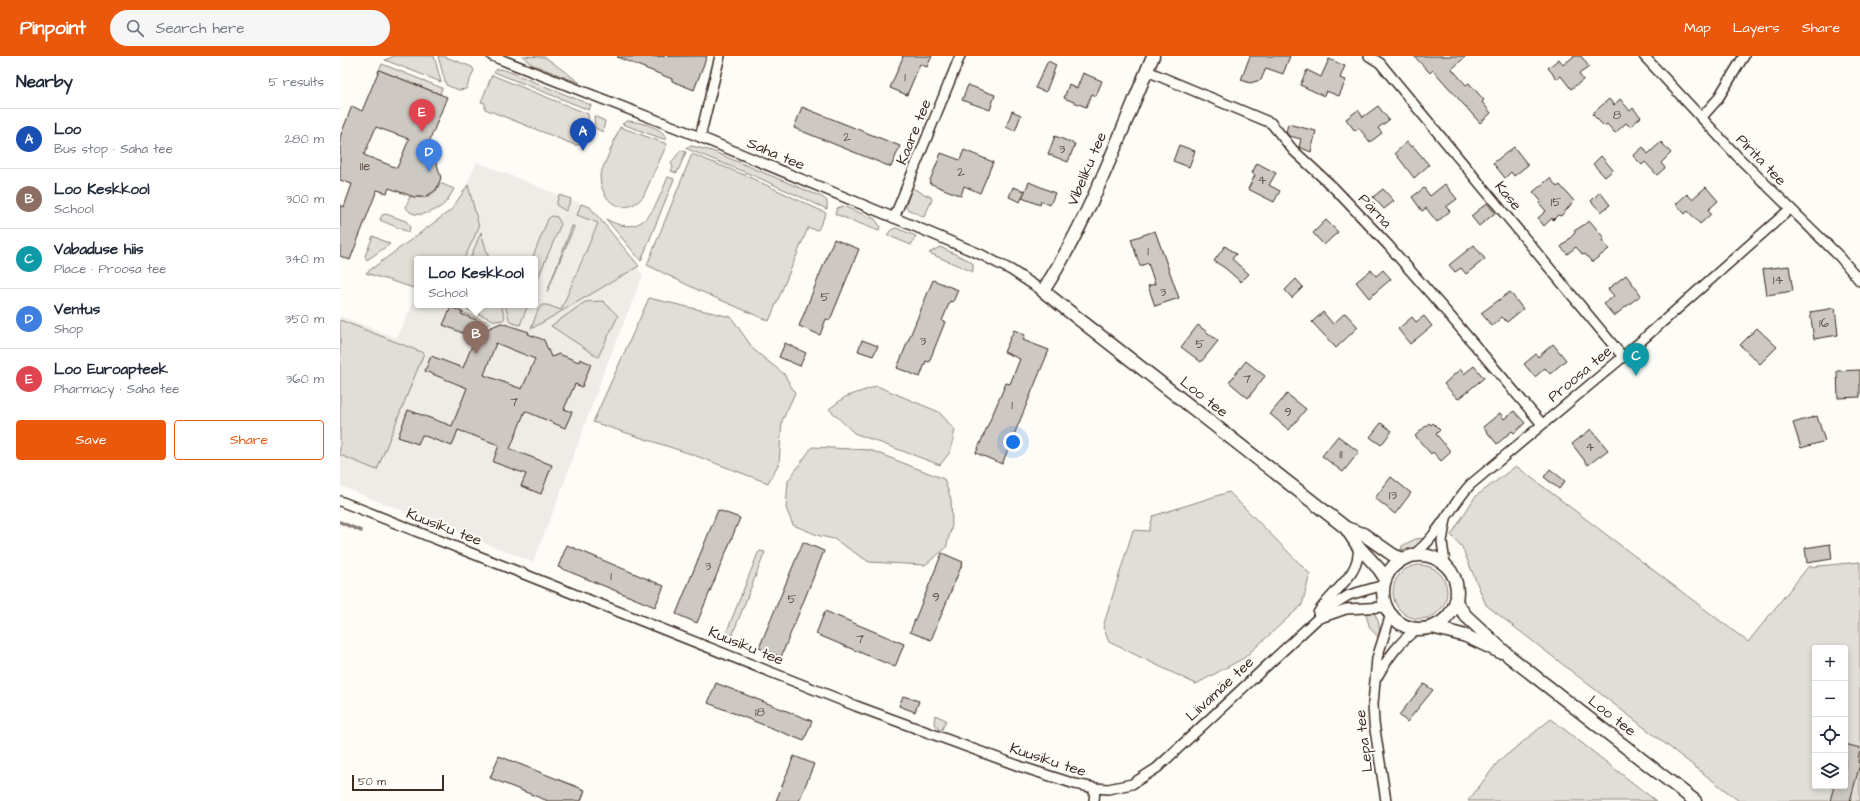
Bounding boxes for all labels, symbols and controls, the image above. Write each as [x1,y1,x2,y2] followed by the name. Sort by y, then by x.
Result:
[110,10,390,46] search box
[20,15,86,42] text: Pinpoint
[124,17,146,39] icon: search
[156,18,244,39] text: Search here
[1684,18,1711,38] text: Map
[1733,18,1780,38] text: Layers
[1802,18,1840,38] text: Share
[904,68,906,86] house number: 1
[16,70,73,94] text: Nearby
[268,73,324,91] text: 5 results
[891,96,937,168] street label: Kaare tee
[409,99,435,132] pin: E
[1613,106,1622,124] house number: 8
[570,118,596,151] pin: A
[54,119,81,140] text: Loo
[843,128,851,146] house number: 2
[1062,129,1112,209] street label: Vibeliku tee
[25,130,33,148] text: A
[285,130,324,148] text: 280 m
[1731,130,1791,190] street label: Pirita tee
[744,132,808,176] street label: Saha tee
[416,139,442,172] pin: D
[54,140,173,158] text: Bus stop · Saha tee
[1059,140,1066,158] house number: 3
[360,157,370,175] house number: 11e
[957,163,965,181] house number: 2
[1258,171,1267,189] house number: 4
[1490,177,1526,215] street label: Kase
[54,179,150,200] text: Loo Keskkool
[1353,189,1397,233] street label: Pärna
[24,190,34,208] text: B
[286,190,324,208] text: 300 m
[1551,193,1561,211] house number: 15
[54,200,94,218] text: School
[54,239,144,260] text: Vabaduse hiis
[1147,242,1149,260] house number: 1
[24,250,34,268] text: C
[285,250,324,268] text: 340 m
[414,256,538,308] popup
[54,260,166,278] text: Place · Proosa tee
[428,263,524,284] text: Loo Keskkool
[1773,271,1783,289] house number: 14
[1160,283,1167,301] house number: 3
[428,284,468,302] text: School
[820,288,830,306] house number: 5
[54,299,100,320] text: Ventus
[25,310,33,328] text: D
[285,310,324,328] text: 350 m
[1819,314,1829,332] house number: 16
[54,320,83,338] text: Shop
[463,321,489,354] pin: B
[920,332,927,350] house number: 3
[1195,335,1205,353] house number: 5
[1543,341,1617,407] street label: Proosa tee
[1623,343,1649,376] pin: C
[54,359,168,380] text: Loo Euroapteek
[25,370,33,388] text: E
[286,370,324,388] text: 360 m
[1243,370,1251,388] house number: 7
[1176,372,1232,422] street label: Loo tee
[54,380,179,398] text: Pharmacy · Saha tee
[510,393,518,411] house number: 7
[1011,396,1013,414] house number: 1
[1284,403,1292,421] house number: 9
[16,420,166,460] button: Save
[174,420,324,460] button: Share
[1003,432,1023,452] your location
[1586,438,1595,456] house number: 4
[1339,445,1343,463] house number: 11
[1389,486,1398,504] house number: 13
[403,503,485,551] street label: Kuusiku tee
[705,557,712,575] house number: 3
[610,567,612,585] house number: 1
[932,588,940,606] house number: 9
[787,590,797,608] house number: 5
[705,621,787,671] street label: Kuusiku tee
[856,630,864,648] house number: 7
[1812,645,1848,789] map controls
[1812,645,1848,681] button: +
[1181,652,1259,726] street label: Liivamäe tee
[1812,681,1848,717] button: −
[1584,691,1640,741] street label: Loo tee
[755,703,766,721] house number: 18
[1350,709,1378,773] street label: Lepa tee
[1812,717,1848,753] button: locate
[1007,738,1089,782] street label: Kuusiku tee
[1812,753,1848,789] button: layers
[352,773,444,792] scale bar
[358,774,386,789] text: 50 m

